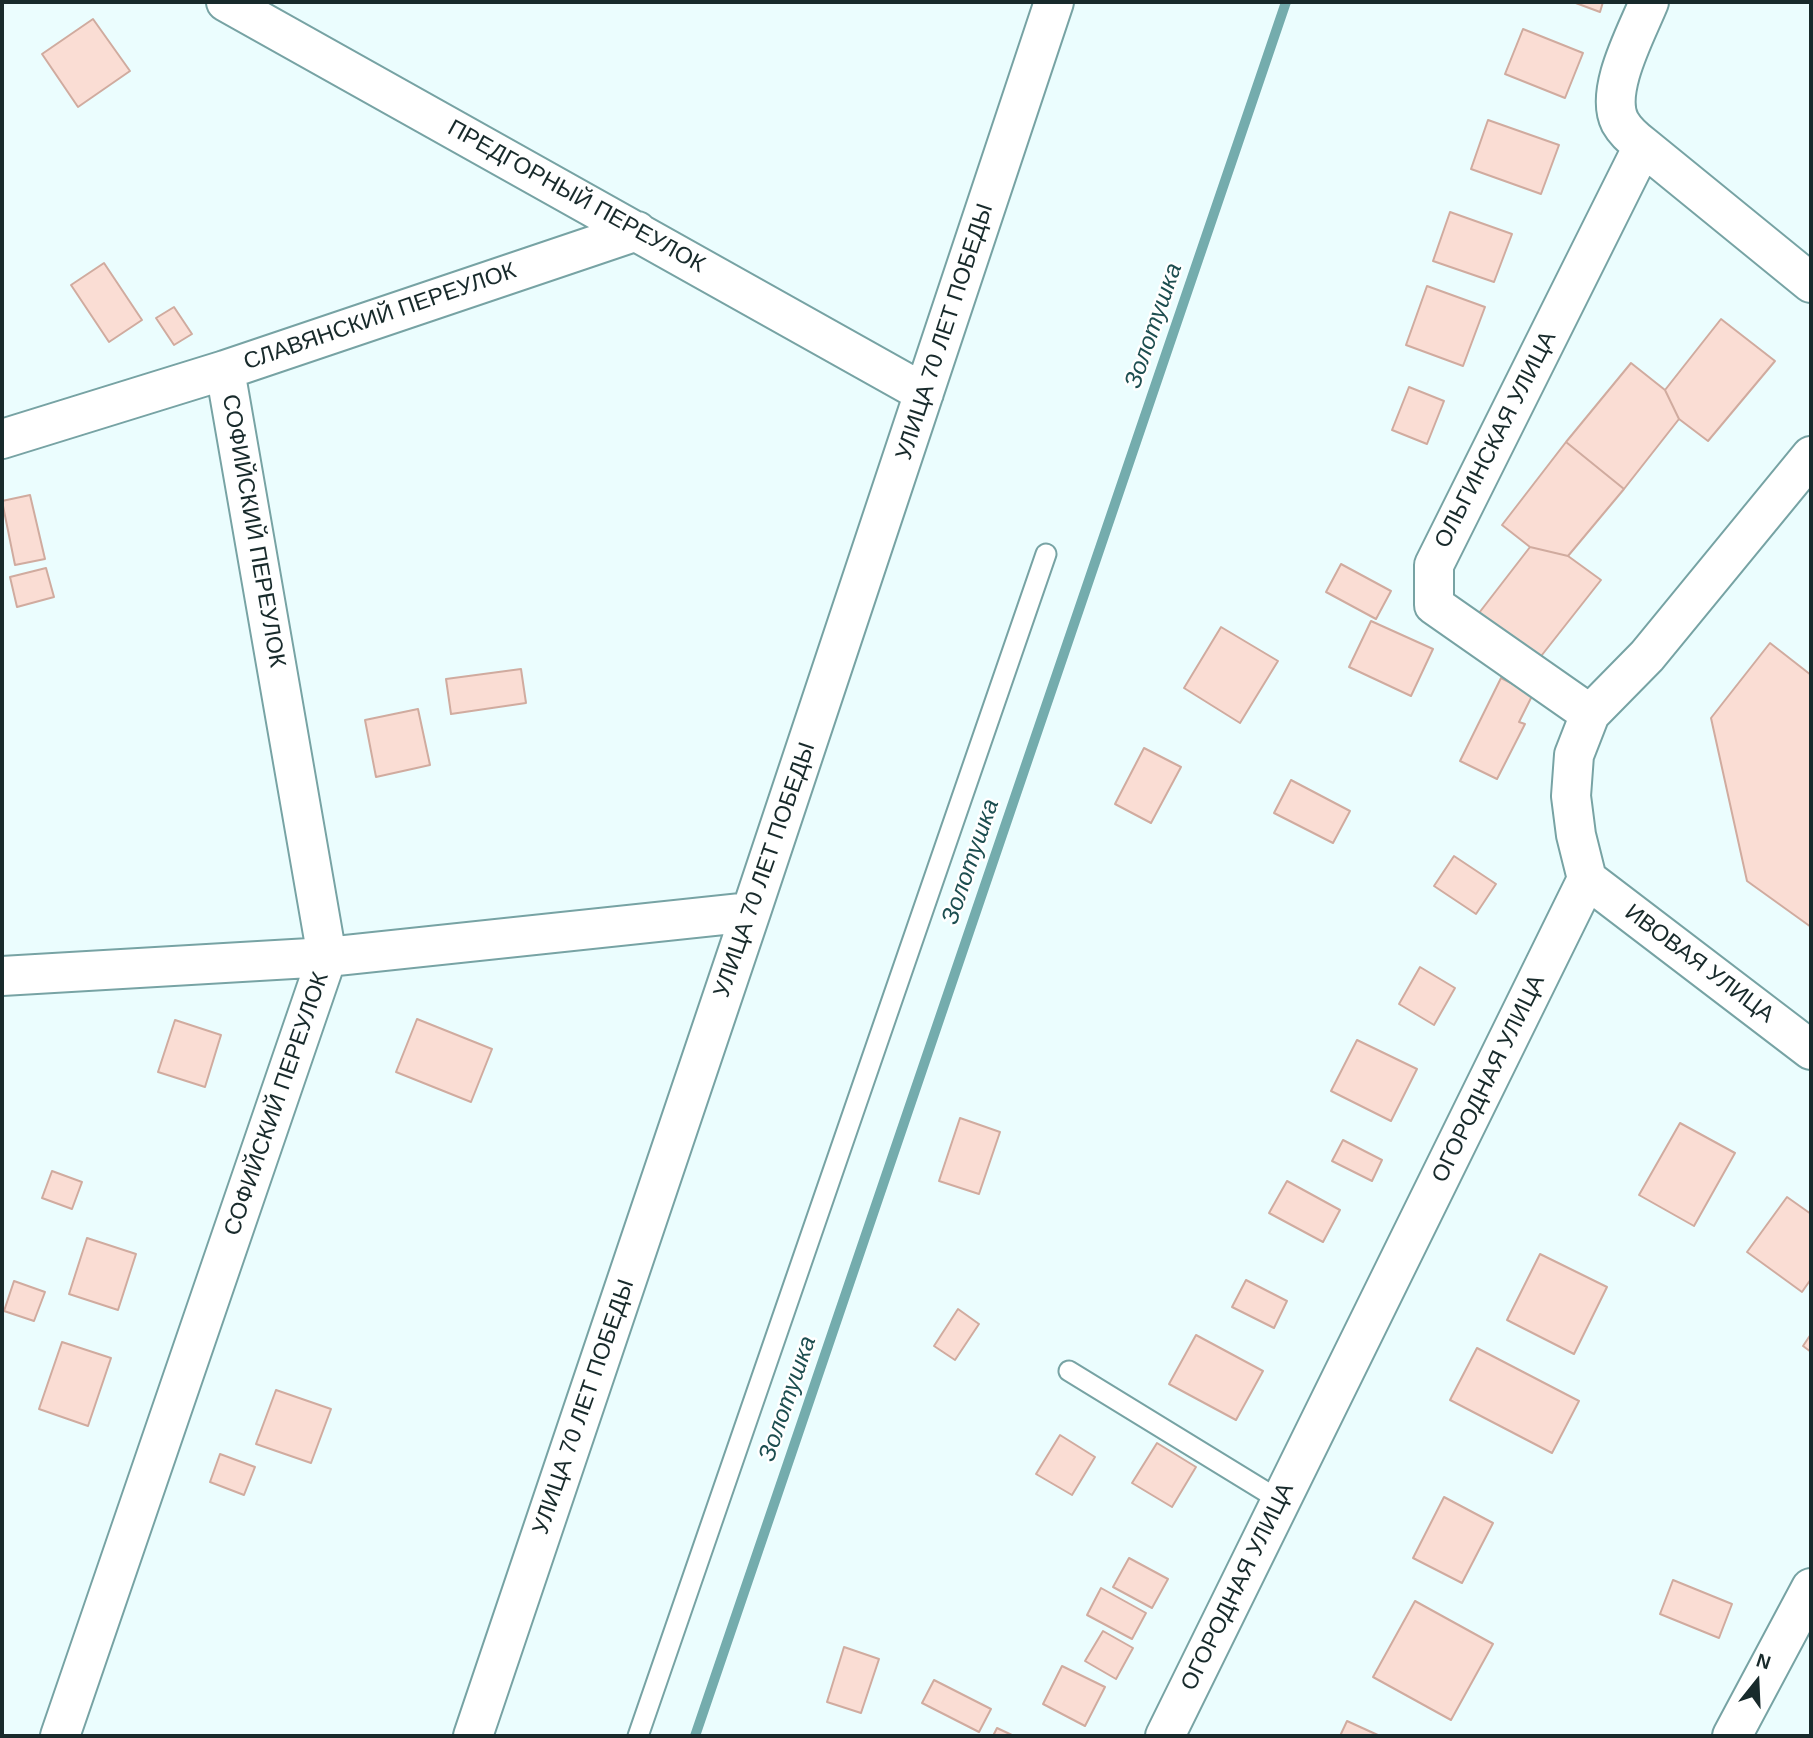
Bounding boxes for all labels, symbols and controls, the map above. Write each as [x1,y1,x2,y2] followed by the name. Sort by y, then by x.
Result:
[443,115,709,279] street label: ПРЕДГОРНЫЙ ПЕРЕУЛОК
[890,200,1000,464] street label: УЛИЦА 70 ЛЕТ ПОБЕДЫ
[240,257,520,377] street label: СЛАВЯНСКИЙ ПЕРЕУЛОК
[1119,260,1189,392] water label: Золотушка
[1429,327,1563,553] street label: ОЛЬГИНСКАЯ УЛИЦА
[215,392,291,670] street label: СОФИЙСКИЙ ПЕРЕУЛОК
[708,739,822,1001] street label: УЛИЦА 70 ЛЕТ ПОБЕДЫ
[936,796,1006,928] water label: Золотушка
[1619,899,1779,1029] street label: ИВОВАЯ УЛИЦА
[219,969,335,1239] street label: СОФИЙСКИЙ ПЕРЕУЛОК
[1427,971,1551,1187] street label: ОГОРОДНАЯ УЛИЦА
[527,1276,641,1538] street label: УЛИЦА 70 ЛЕТ ПОБЕДЫ
[753,1333,823,1465] water label: Золотушка
[1176,1479,1300,1695] street label: ОГОРОДНАЯ УЛИЦА
[1722,1647,1792,1717] north arrow
[1754,1649,1773,1674] text: N

